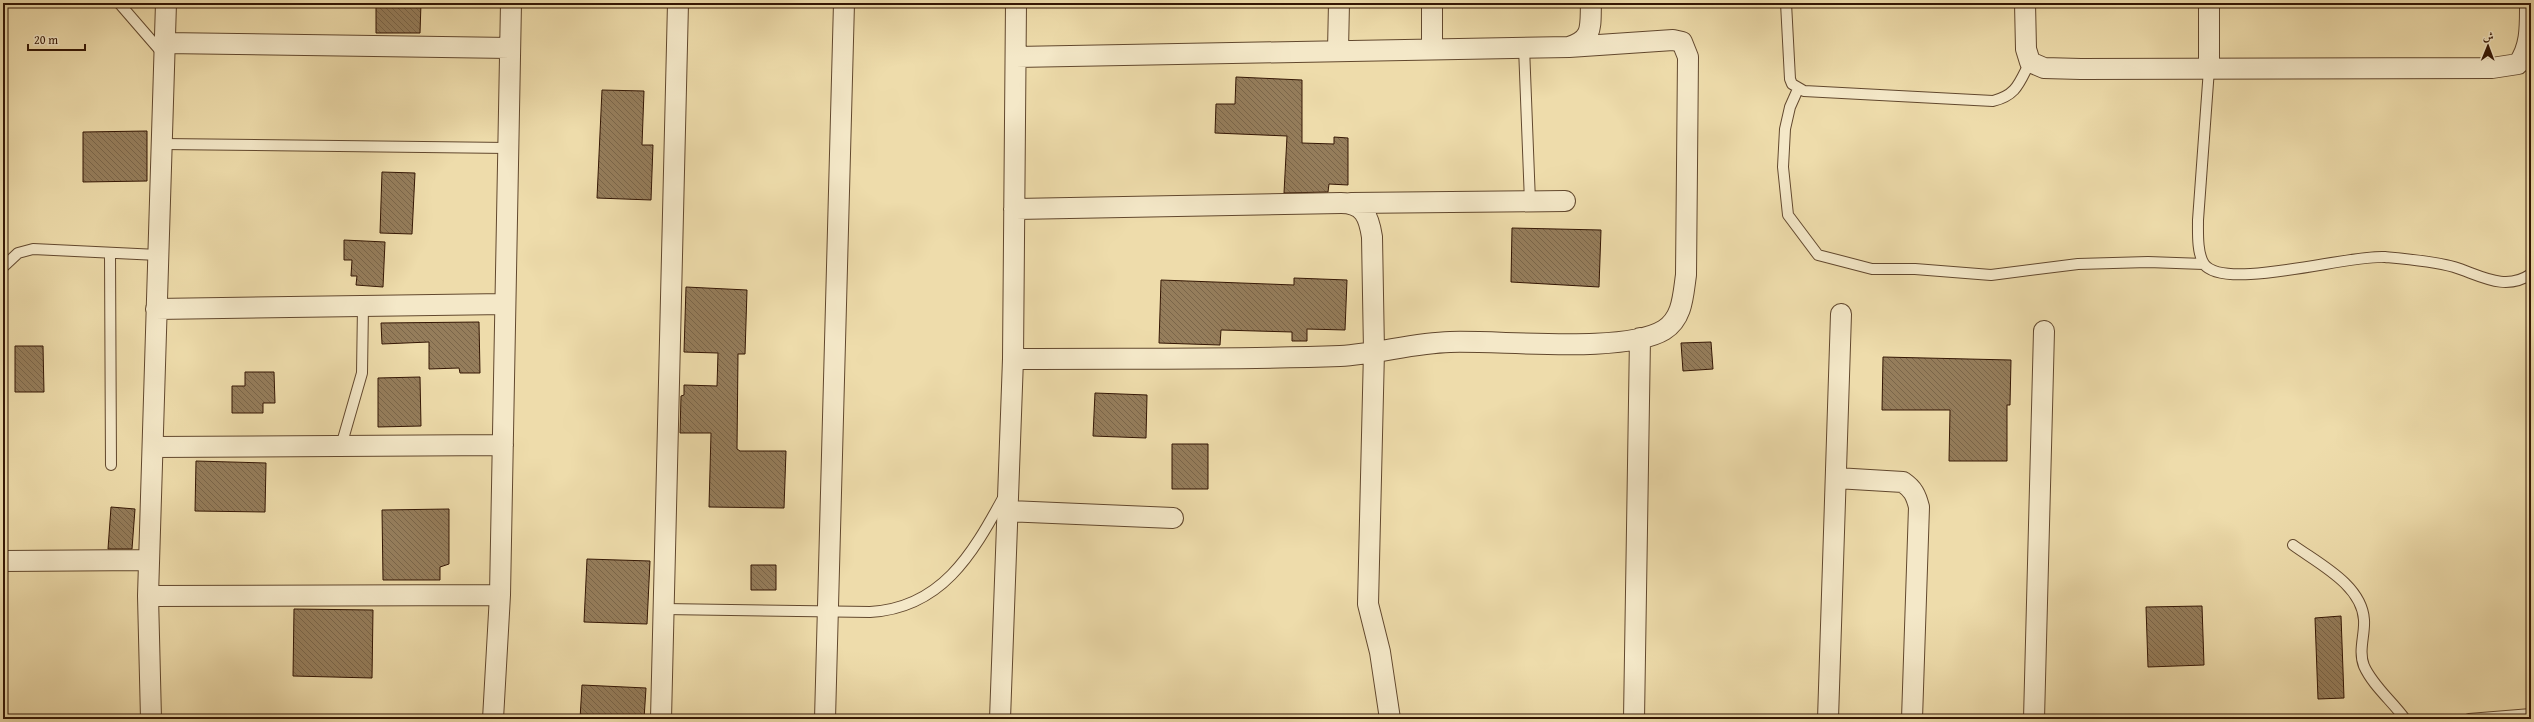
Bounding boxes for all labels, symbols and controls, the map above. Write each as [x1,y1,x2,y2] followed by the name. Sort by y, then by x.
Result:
[28,26,85,52] scale bar
[2468,26,2508,66] north arrow
[2483,28,2494,44] text: ش
[34,31,58,48] text: 20 m

